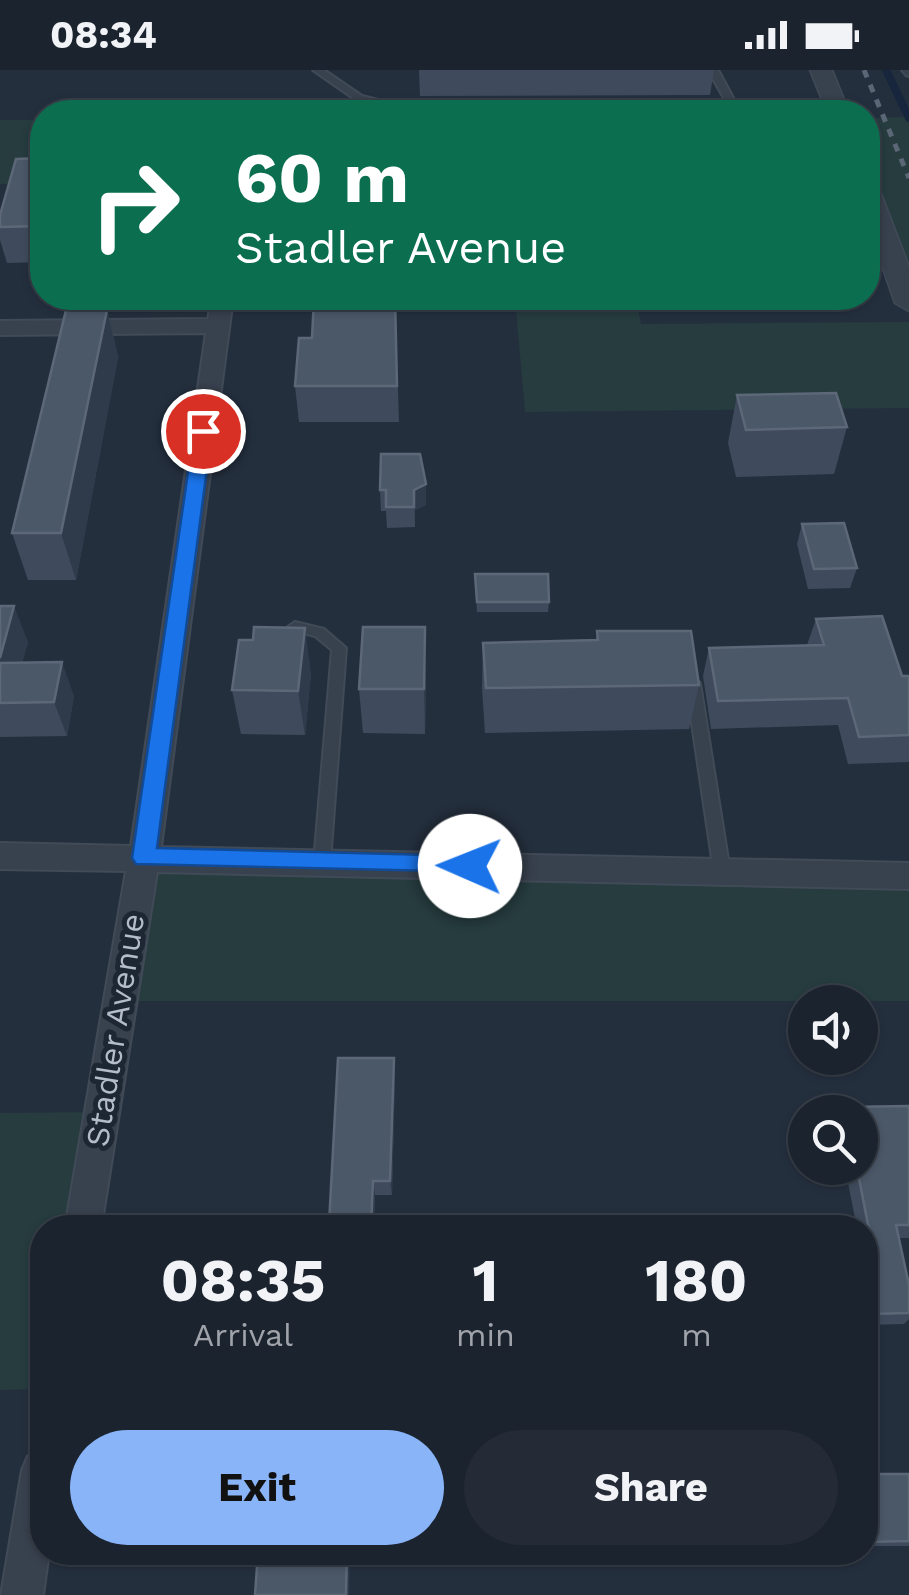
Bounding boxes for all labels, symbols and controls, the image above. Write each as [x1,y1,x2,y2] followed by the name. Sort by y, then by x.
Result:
[50,13,157,57] text: 08:34
[235,137,409,219] text: 60 m
[70,140,200,270] icon: right
[235,221,566,274] text: Stadler Avenue
[161,389,246,474] pin
[176,404,231,459] icon: arrive
[418,814,522,918] position arrow
[78,911,152,1149] street label: Stadler Avenue
[788,985,878,1185] map controls
[788,985,878,1075] button: sound
[788,1095,878,1185] button: search
[161,1245,325,1316] text: 08:35
[472,1245,498,1316] text: 1
[645,1245,747,1316] text: 180
[193,1316,293,1354] text: Arrival
[456,1316,515,1354] text: min
[681,1316,712,1354] text: m
[70,1430,444,1545] button: Exit
[464,1430,838,1545] button: Share

